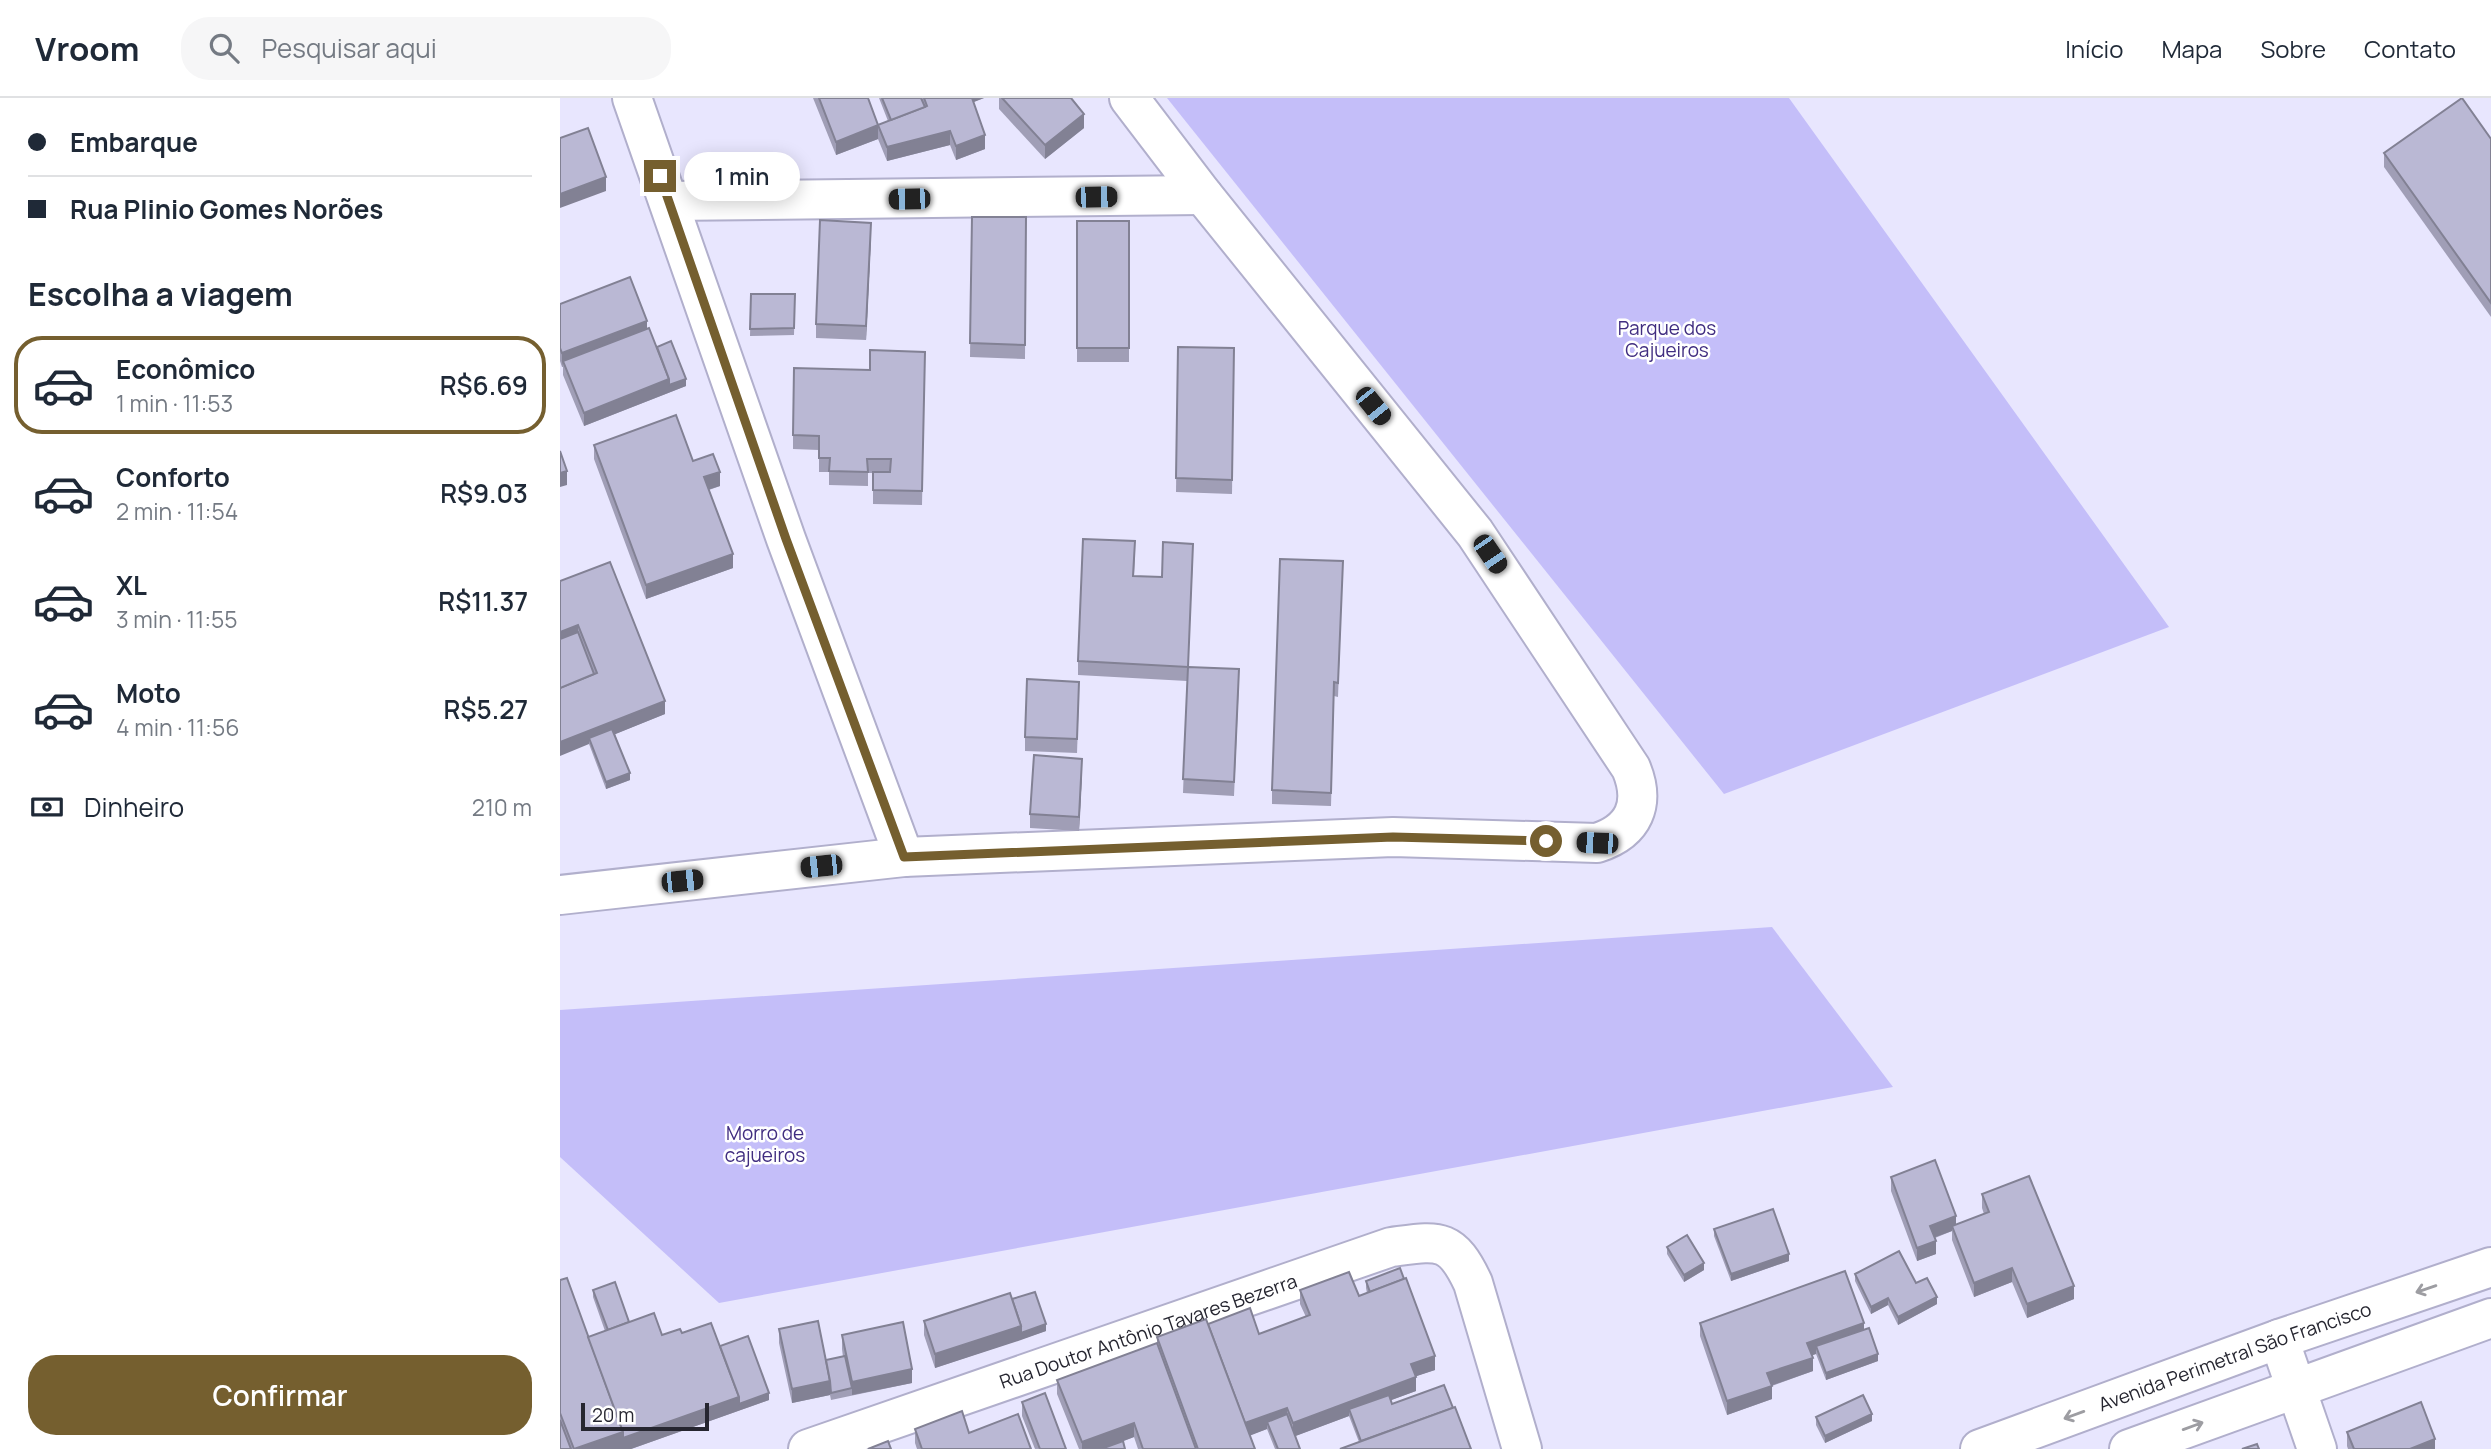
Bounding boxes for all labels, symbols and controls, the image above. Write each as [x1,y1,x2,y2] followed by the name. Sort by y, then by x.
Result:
[181,17,671,80] search box
[35,26,139,71] text: Vroom
[205,29,243,67] icon: search
[261,30,437,66] text: Pesquisar aqui
[2065,32,2123,65] text: Início
[2161,32,2222,65] text: Mapa
[2260,32,2326,65] text: Sobre
[2364,32,2456,65] text: Contato
[70,124,198,160] text: Embarque
[684,152,800,200] callout: 1 min
[644,160,676,192] route end
[715,160,769,192] text: 1 min
[1075,186,1118,208] car
[888,188,931,210] car
[70,191,383,227] text: Rua Plinio Gomes Norões
[28,272,293,316] text: Escolha a viagem
[1618,315,1716,363] park label: Parque dos Cajueiros
[116,351,255,387] text: Econômico
[32,354,95,417] icon: car
[440,367,528,403] text: R$6.69
[1352,383,1395,429] car
[116,387,233,419] text: 1 min · 11:53
[116,459,230,495] text: Conforto
[32,462,95,525] icon: car
[440,475,528,511] text: R$9.03
[116,495,238,527] text: 2 min · 11:54
[1470,531,1511,577] car
[116,567,147,603] text: XL
[32,570,95,633] icon: car
[438,583,528,619] text: R$11.37
[116,603,238,635] text: 3 min · 11:55
[116,675,181,711] text: Moto
[32,678,95,741] icon: car
[444,691,528,727] text: R$5.27
[116,711,239,743] text: 4 min · 11:56
[28,788,66,826] icon: cash
[84,789,184,825] text: Dinheiro
[472,791,532,823] text: 210 m
[1530,825,1562,857] route start
[1576,832,1619,854] car
[800,853,843,879] car
[661,868,704,894] car
[725,1120,805,1168] park label: Morro de cajueiros
[996,1268,1300,1395] street label: Rua Doutor Antônio Tavares Bezerra
[2416,1284,2438,1296] one-way arrow
[2095,1296,2374,1417] street label: Avenida Perimetral São Francisco
[28,1355,532,1435] button: Confirmar
[581,1400,709,1432] scale bar
[592,1402,634,1428] text: 20 m
[2063,1409,2085,1422] one-way arrow
[2182,1418,2204,1431] one-way arrow

